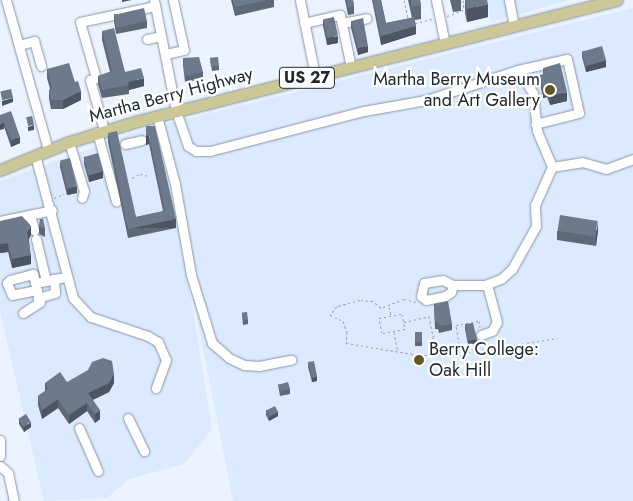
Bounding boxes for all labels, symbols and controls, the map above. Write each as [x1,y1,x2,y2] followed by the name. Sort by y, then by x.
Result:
[87,63,255,127] street label: Martha Berry Highway
[278,64,336,92] road number: US 27
[373,69,540,112] place label: Martha Berry Museum and Art Gallery
[544,84,556,96] marker: Martha Berry Museum and Art Gallery
[429,339,539,382] place label: Berry College: Oak Hill
[413,354,425,366] marker: Berry College: Oak Hill

